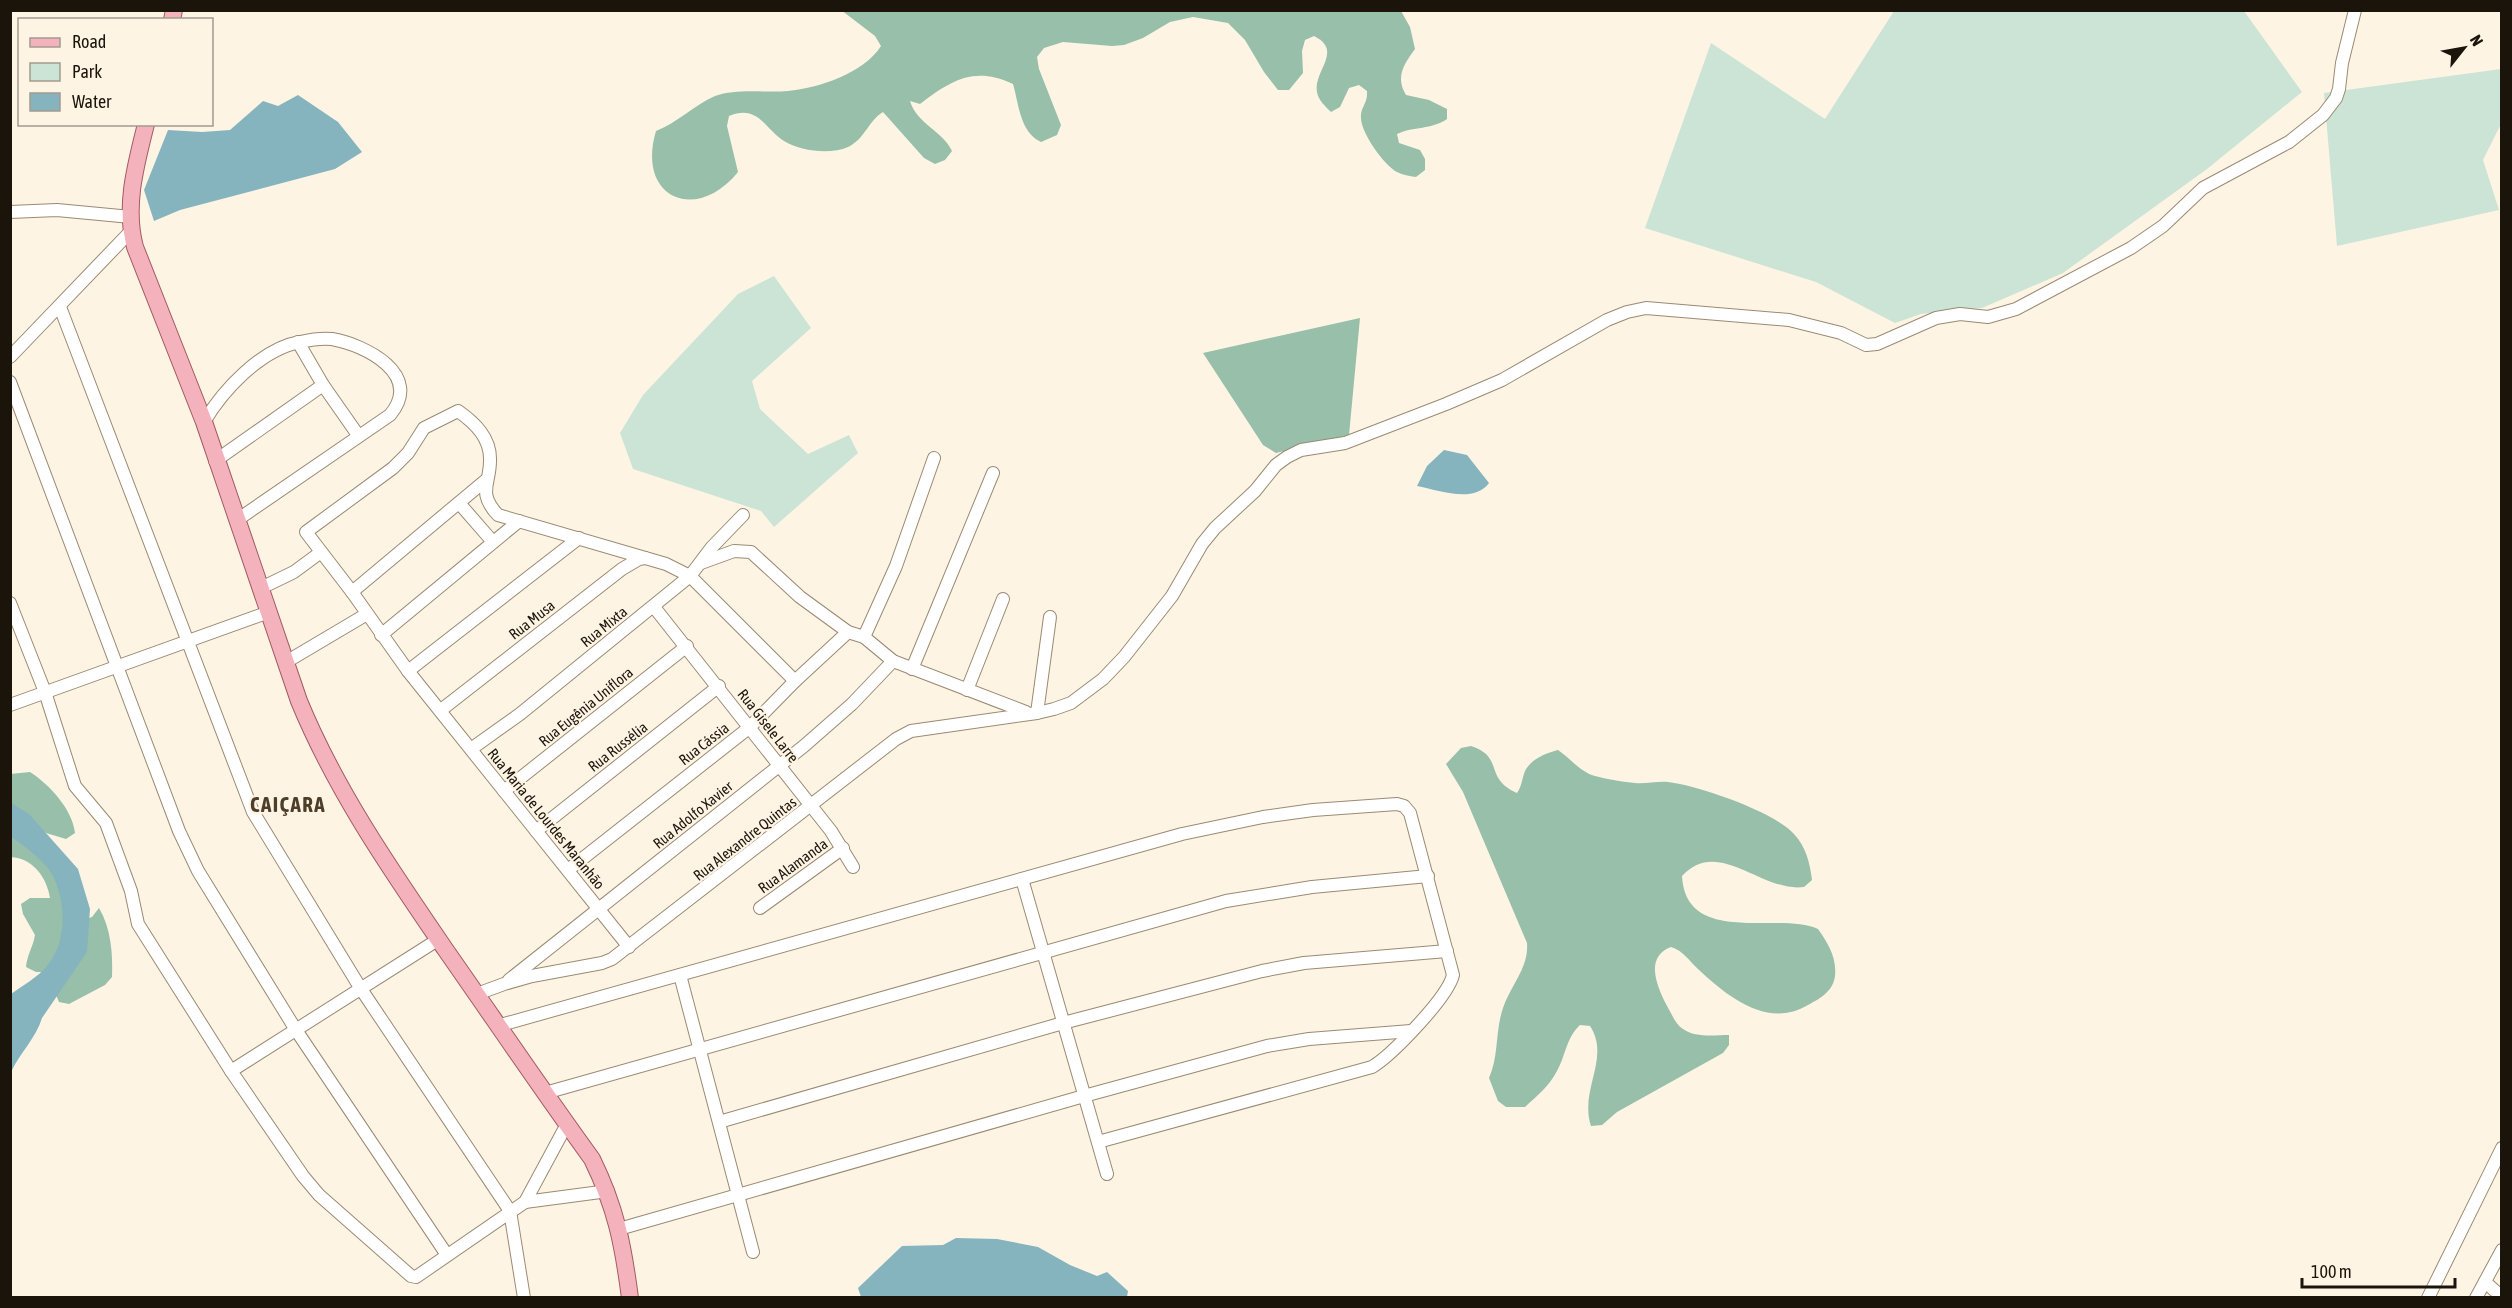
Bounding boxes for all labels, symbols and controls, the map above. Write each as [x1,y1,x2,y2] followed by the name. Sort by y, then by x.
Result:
[18,18,213,126] legend
[2434,18,2494,78] north arrow
[72,31,106,52] text: Road
[2467,32,2487,49] text: N
[72,61,102,82] text: Park
[72,91,112,112] text: Water
[505,596,558,643] street label: Rua Musa
[577,603,630,650] street label: Rua Mixta
[535,664,636,750] street label: Rua Eugênia Uniflora
[734,686,802,766] street label: Rua Gisele Larre
[585,718,651,775] street label: Rua Russélia
[675,719,732,768] street label: Rua Cássia
[484,745,608,892] street label: Rua Maria de Lourdes Maranhão
[650,777,736,852] street label: Rua Adolfo Xavier
[250,792,326,816] district label: CAIÇARA
[690,793,799,884] street label: Rua Alexandre Quintas
[755,835,831,896] street label: Rua Alamanda
[2302,1251,2455,1289] scale bar
[2311,1261,2352,1282] text: 100 m

